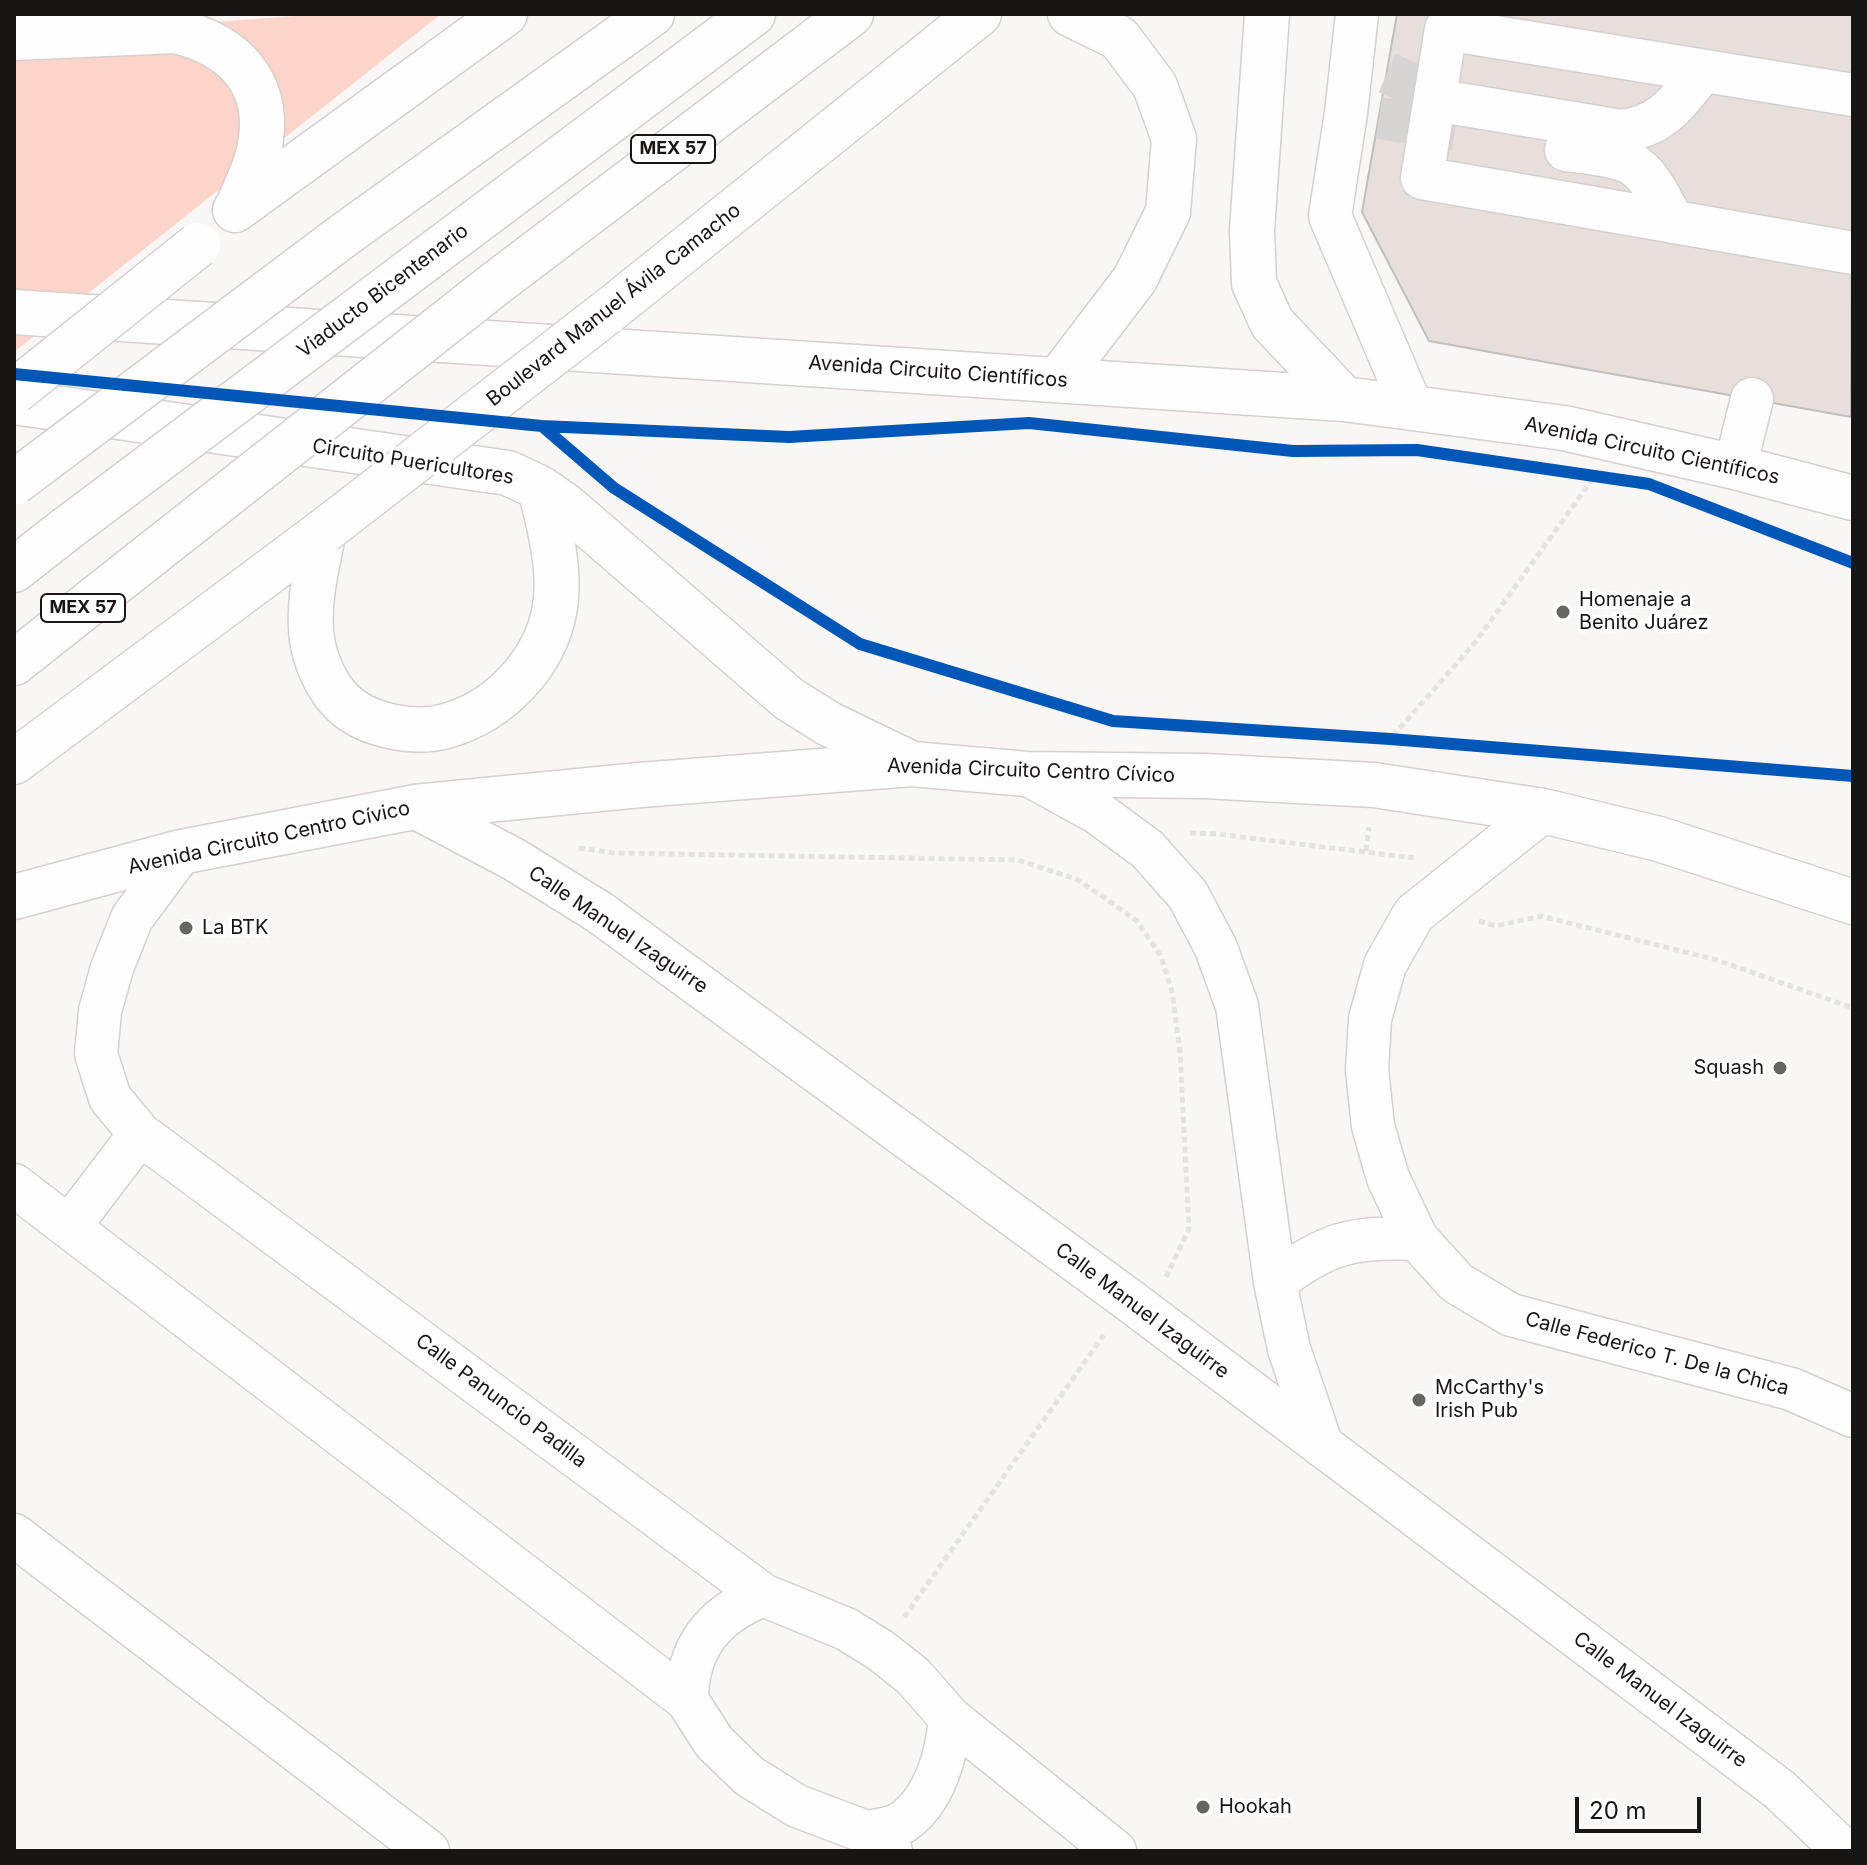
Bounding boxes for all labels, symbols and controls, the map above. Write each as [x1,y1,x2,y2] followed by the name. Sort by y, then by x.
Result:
[631,135,715,163] road number: MEX 57
[482,198,746,412] street label: Boulevard Manuel Ávila Camacho
[293,219,473,363] street label: Viaducto Bicentenario
[807,351,1069,393] street label: Avenida Circuito Científicos
[1522,412,1782,490] street label: Avenida Circuito Científicos
[310,434,516,490] street label: Circuito Puericultores
[1579,588,1708,635] place label: Homenaje a Benito Juárez
[41,594,125,622] road number: MEX 57
[1554,603,1572,621] marker: Homenaje a Benito Juárez
[887,754,1175,788] street label: Avenida Circuito Centro Cívico
[126,796,412,880] street label: Avenida Circuito Centro Cívico
[524,861,712,999] street label: Calle Manuel Izaguirre
[202,916,268,940] place label: La BTK
[177,919,195,937] marker: La BTK
[1693,1056,1764,1080] place label: Squash
[1771,1059,1789,1077] marker: Squash
[1050,1238,1234,1384] street label: Calle Manuel Izaguirre
[1522,1307,1792,1401] street label: Calle Federico T. De la Chica
[411,1329,591,1473] street label: Calle Panuncio Padilla
[1435,1376,1544,1423] place label: McCarthy's Irish Pub
[1410,1391,1428,1409] marker: McCarthy's Irish Pub
[1568,1627,1752,1773] street label: Calle Manuel Izaguirre
[1579,1781,1705,1831] scale bar
[1219,1795,1292,1819] place label: Hookah
[1589,1796,1647,1825] text: 20 m
[1194,1798,1212,1816] marker: Hookah

